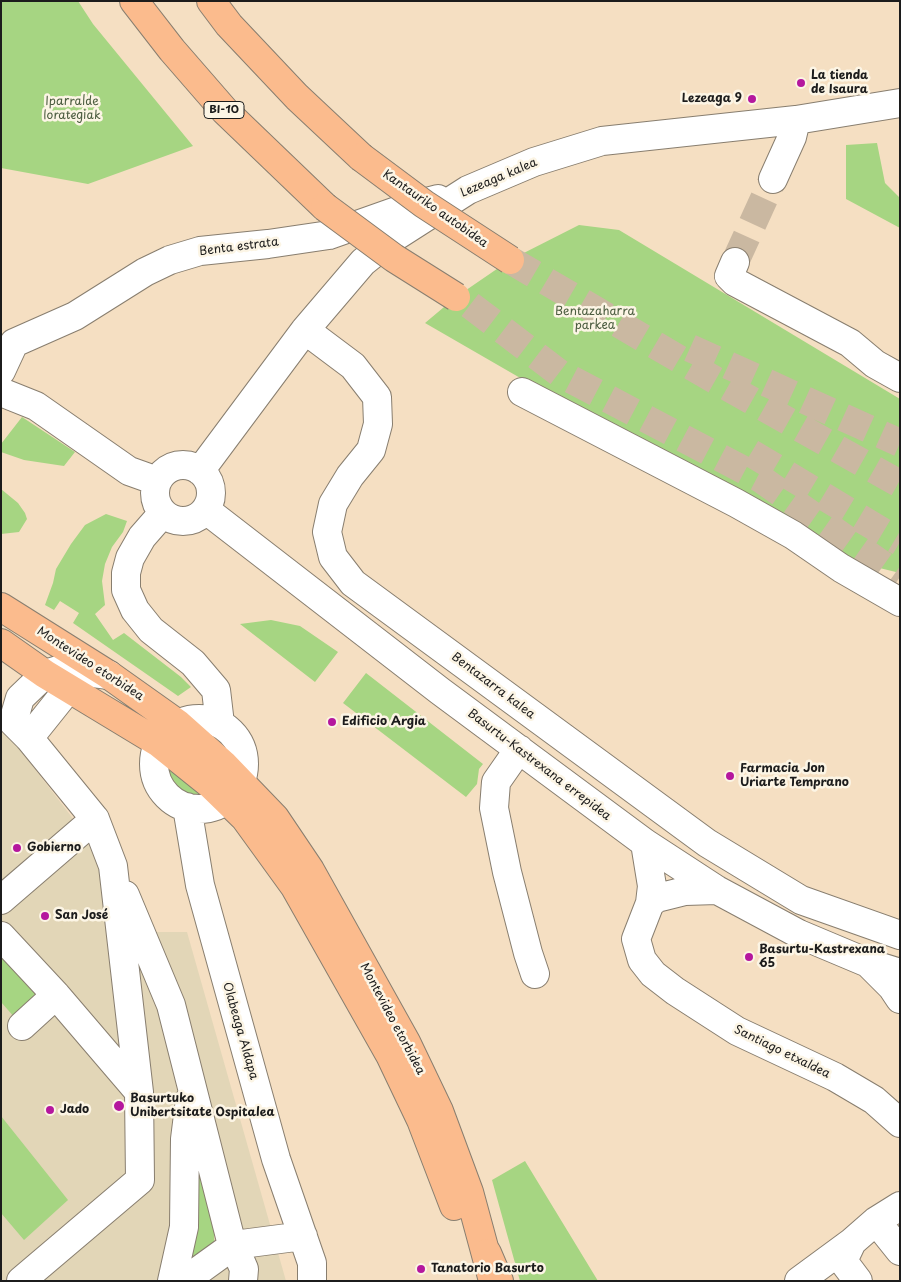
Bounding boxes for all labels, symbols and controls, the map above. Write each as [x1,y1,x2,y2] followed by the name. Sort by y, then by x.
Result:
[811,69,868,97] place label: La tienda de Isaura
[795,77,807,89] marker: La tienda de Isaura
[682,92,742,106] place label: Lezeaga 9
[746,93,758,105] marker: Lezeaga 9
[43,95,101,123] park label: Iparralde lorategiak
[204,102,244,118] road number: BI-10
[458,155,540,201] street label: Lezeaga kalea
[380,167,490,251] street label: Kantauriko autobidea
[199,235,279,259] street label: Benta estrata
[555,305,635,333] park label: Bentazaharra parkea
[34,624,146,704] street label: Montevideo etorbidea
[448,650,538,722] street label: Bentazarra kalea
[465,706,613,824] street label: Basurtu-Kastrexana errepidea
[342,715,426,729] place label: Edificio Argia
[326,716,338,728] marker: Edificio Argia
[740,762,849,790] place label: Farmacia Jon Uriarte Temprano
[724,770,736,782] marker: Farmacia Jon Uriarte Temprano
[27,841,81,855] place label: Gobierno
[11,842,23,854] marker: Gobierno
[55,909,108,923] place label: San José
[39,910,51,922] marker: San José
[759,943,885,971] place label: Basurtu-Kastrexana 65
[743,951,755,963] marker: Basurtu-Kastrexana 65
[357,961,427,1077] street label: Montevideo etorbidea
[219,981,261,1081] street label: Olabeaga Aldapa
[732,1023,832,1081] street label: Santiago etxaldea
[130,1092,274,1120] place label: Basurtuko Unibertsitate Ospitalea
[112,1099,126,1113] marker: Basurtuko Unibertsitate Ospitalea
[60,1103,89,1117] place label: Jado
[44,1104,56,1116] marker: Jado
[431,1262,544,1276] place label: Tanatorio Basurto
[415,1263,427,1275] marker: Tanatorio Basurto

